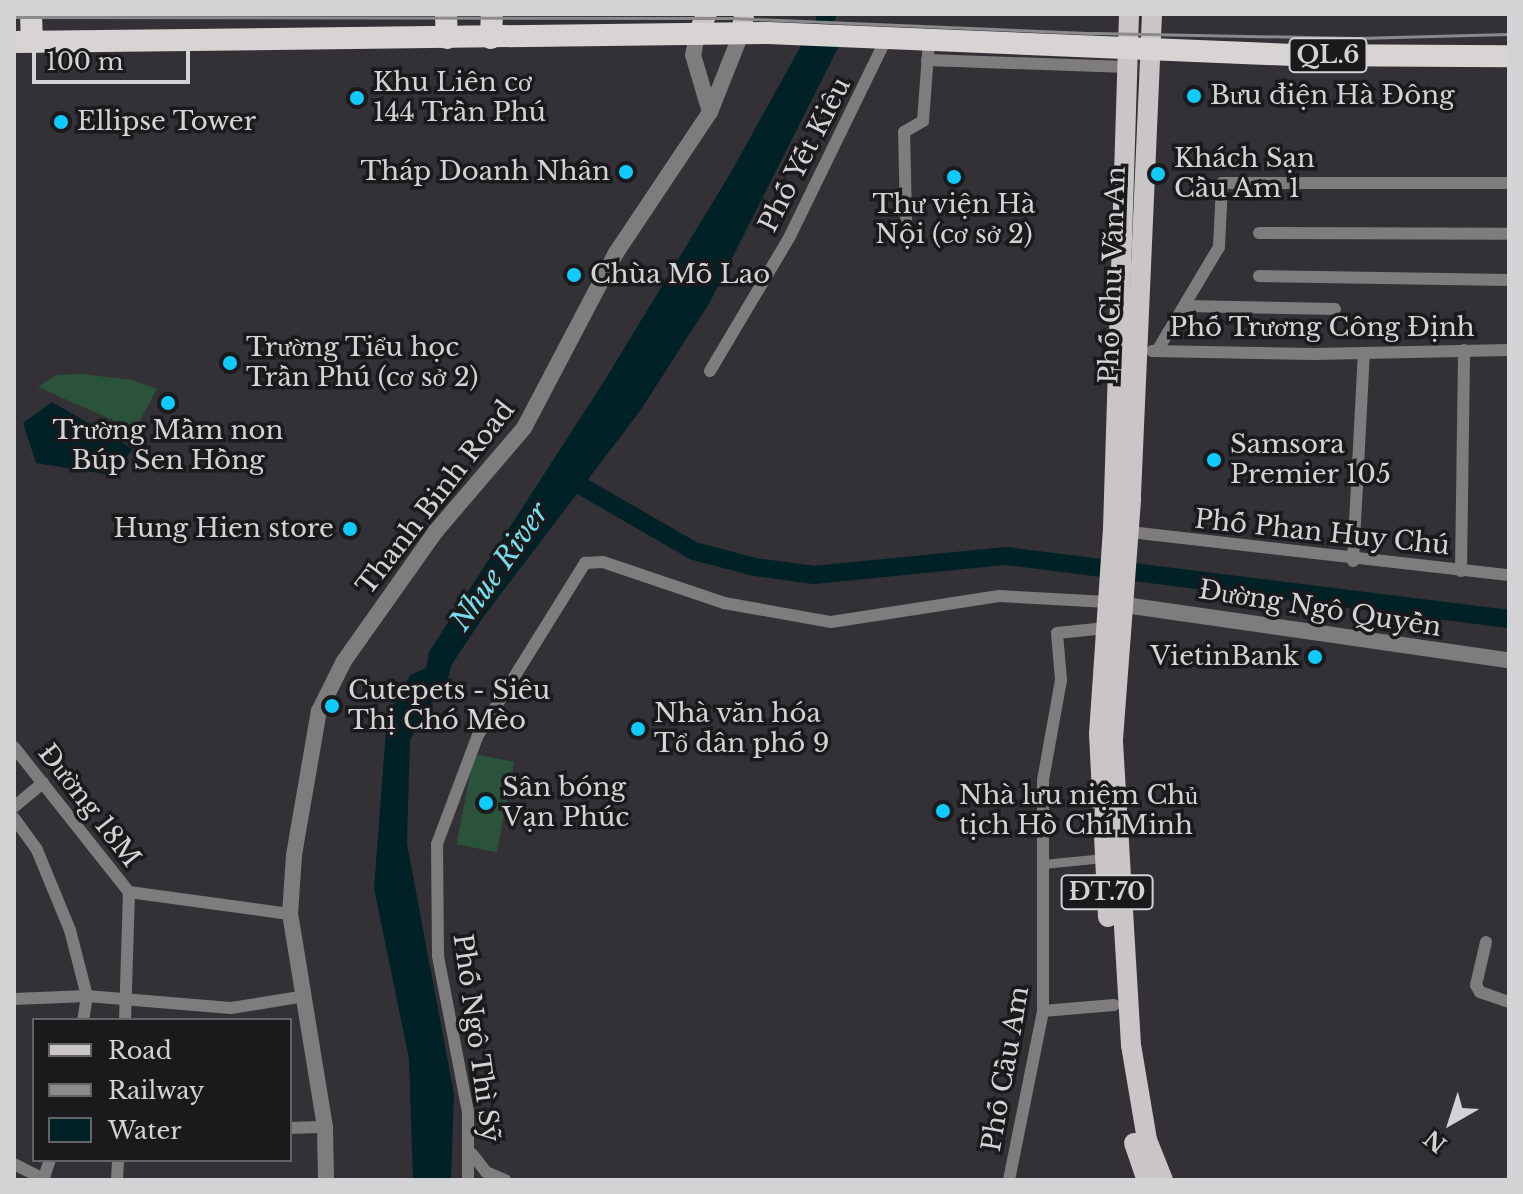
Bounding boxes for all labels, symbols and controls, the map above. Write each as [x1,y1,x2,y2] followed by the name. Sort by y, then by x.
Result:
[36,32,194,82] scale bar
[1288,35,1368,75] road number: QL.6
[46,47,124,76] text: 100 m
[373,67,547,128] place label: Khu Liên cơ 144 Trần Phú
[752,72,858,238] street label: Phố Yết Kiêu
[1210,80,1455,112] place label: Bưu điện Hà Đông
[1185,87,1203,105] marker: Bưu điện Hà Đông
[348,89,366,107] marker: Khu Liên cơ 144 Trần Phú
[77,106,257,138] place label: Ellipse Tower
[52,113,70,131] marker: Ellipse Tower
[1174,143,1315,204] place label: Khách Sạn Cầu Am 1
[360,156,610,188] place label: Tháp Doanh Nhân
[617,163,635,181] marker: Tháp Doanh Nhân
[1094,165,1132,385] street label: Phố Chu Văn An
[1149,165,1167,183] marker: Khách Sạn Cầu Am 1
[945,168,963,186] marker: Thư viện Hà Nội (cơ sở 2)
[872,189,1036,250] place label: Thư viện Hà Nội (cơ sở 2)
[590,259,770,291] place label: Chùa Mỗ Lao
[565,266,583,284] marker: Chùa Mỗ Lao
[1169,312,1475,344] street label: Phố Trương Công Định
[246,332,478,394] place label: Trường Tiểu học Trần Phú (cơ sở 2)
[221,354,239,372] marker: Trường Tiểu học Trần Phú (cơ sở 2)
[159,394,177,412] marker: Trường Mầm non Búp Sen Hồng
[351,395,521,601] street label: Thanh Binh Road
[52,415,284,476] place label: Trường Mầm non Búp Sen Hồng
[1230,429,1391,490] place label: Samsora Premier 105
[1205,451,1223,469] marker: Samsora Premier 105
[444,497,556,637] water label: Nhue River
[1193,504,1451,562] street label: Phố Phan Huy Chú
[113,513,334,545] place label: Hung Hien store
[341,520,359,538] marker: Hung Hien store
[1196,574,1444,644] street label: Đường Ngô Quyền
[1150,641,1299,673] place label: VietinBank
[1306,648,1324,666] marker: VietinBank
[348,675,550,736] place label: Cutepets - Siêu Thị Chó Mèo
[323,697,341,715] marker: Cutepets - Siêu Thị Chó Mèo
[654,698,829,760] place label: Nhà văn hóa Tổ dân phố 9
[629,720,647,738] marker: Nhà văn hóa Tổ dân phố 9
[31,738,147,874] street label: Đường 18M
[502,772,629,834] place label: Sân bóng Vạn Phúc
[959,780,1198,842] place label: Nhà lưu niệm Chủ tịch Hồ Chí Minh
[477,794,495,812] marker: Sân bóng Vạn Phúc
[934,802,952,820] marker: Nhà lưu niệm Chủ tịch Hồ Chí Minh
[1059,872,1155,912] road number: ĐT.70
[446,931,506,1145] street label: Phố Ngô Thì Sỹ
[976,983,1036,1155] street label: Phố Cầu Am
[32,1018,292,1162] legend
[108,1036,172,1065] text: Road
[108,1076,204,1105] text: Railway
[1411,1082,1491,1162] north arrow
[108,1116,182,1145] text: Water
[1419,1124,1452,1158] text: N

